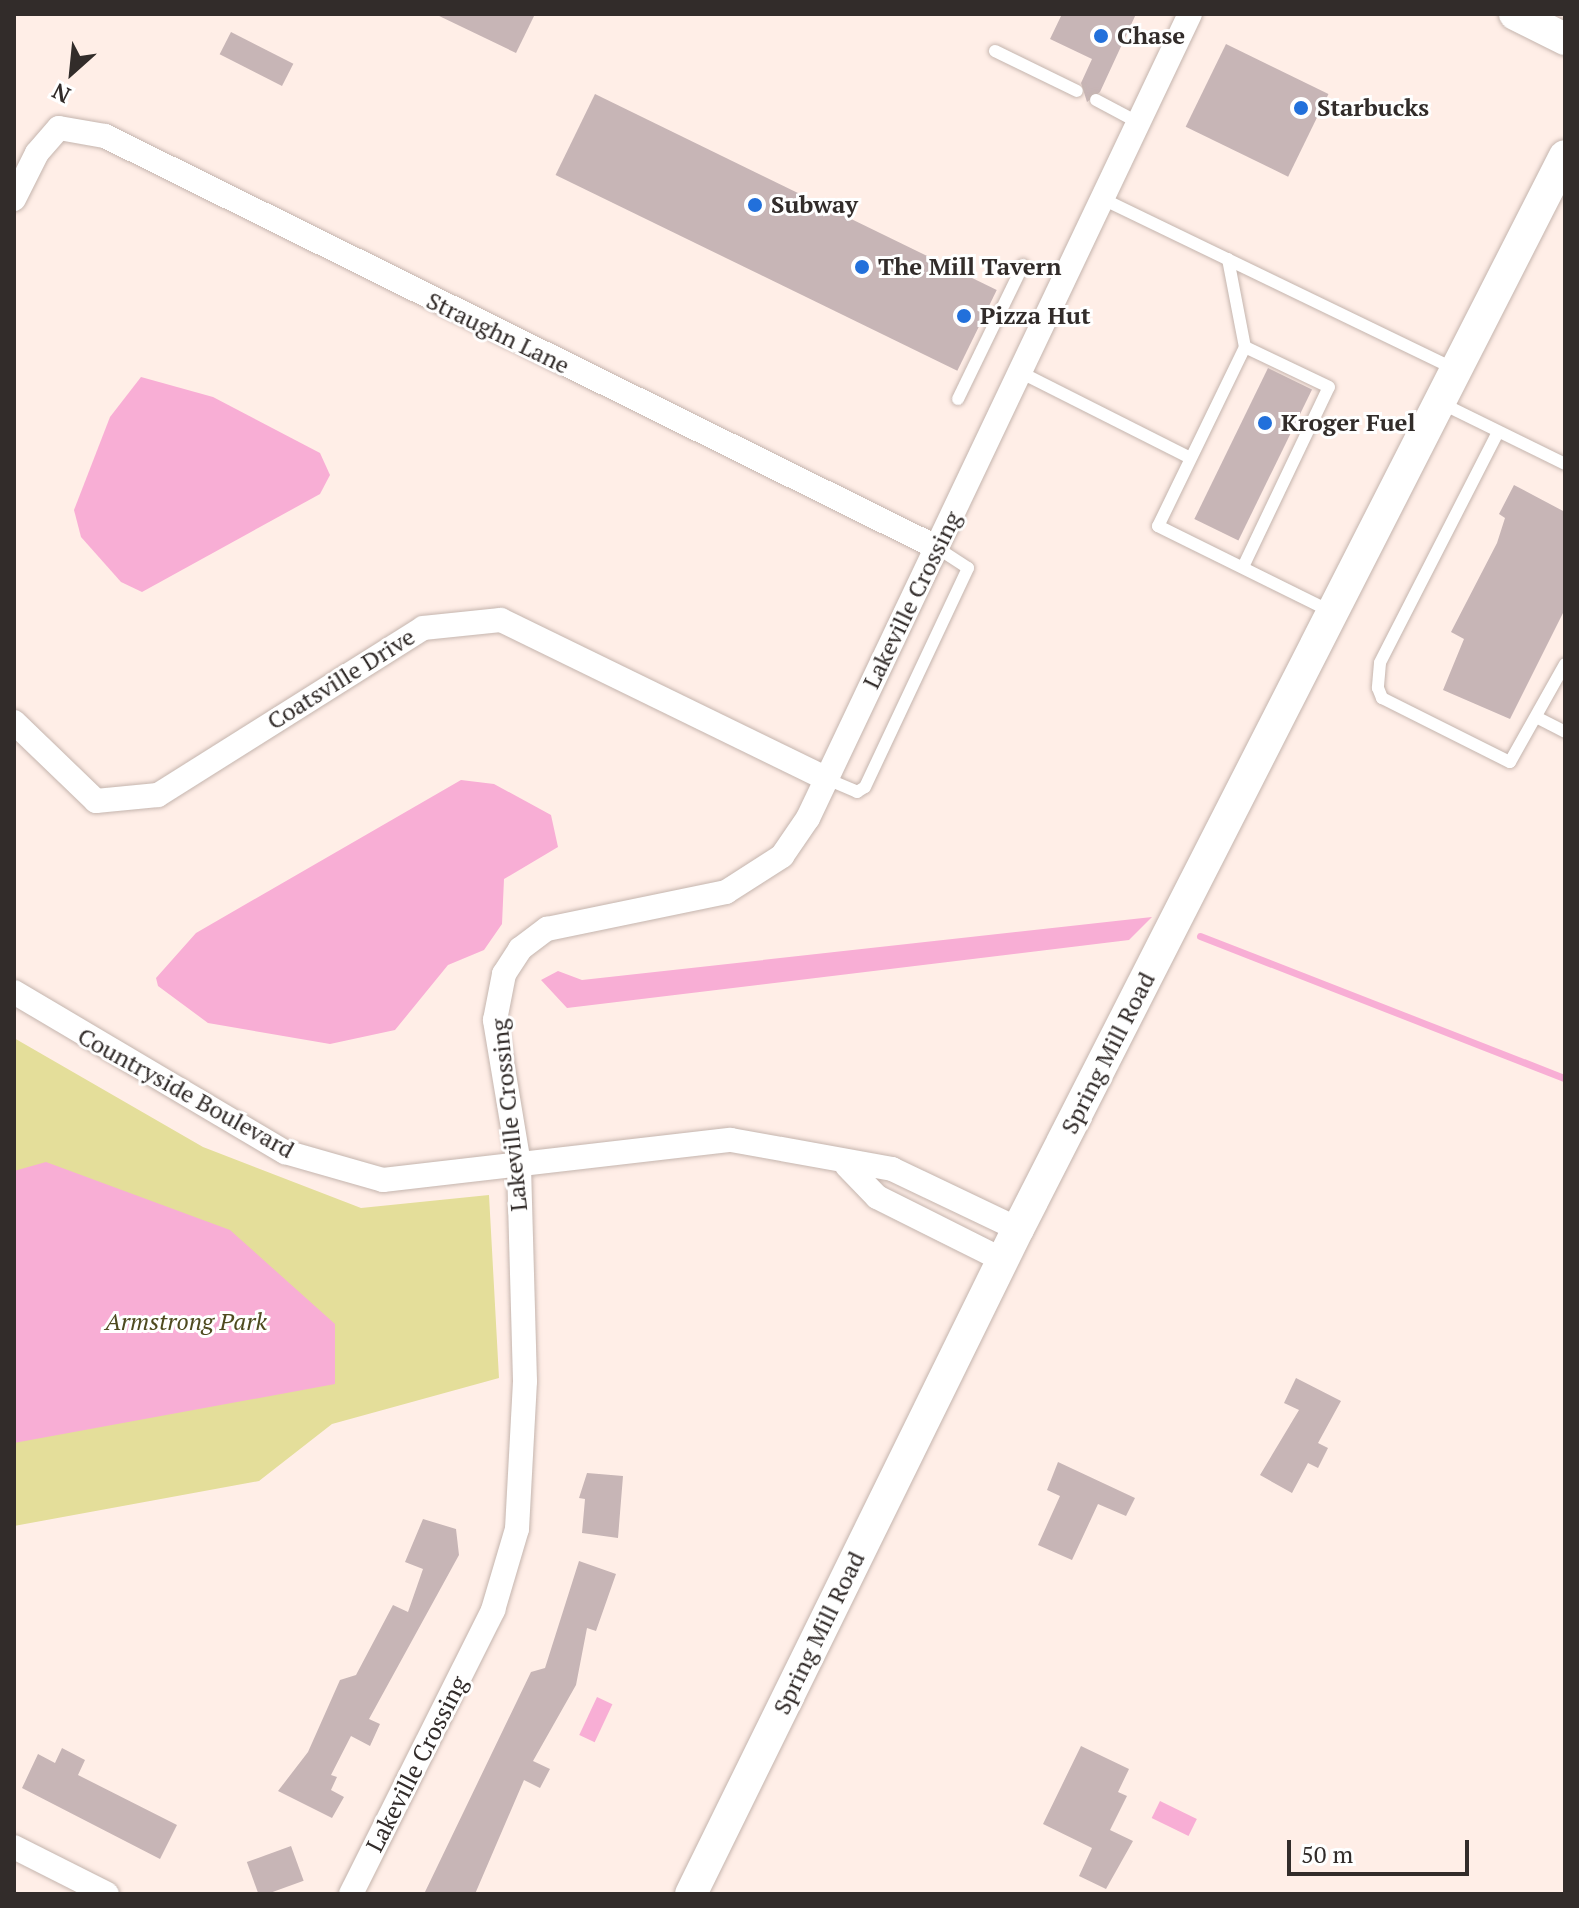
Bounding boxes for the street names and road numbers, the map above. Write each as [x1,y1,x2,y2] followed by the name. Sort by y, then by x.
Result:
[422,286,574,380] street label: Straughn Lane
[857,507,967,693] street label: Lakeville Crossing
[262,622,420,736] street label: Coatsville Drive
[1055,967,1161,1139] street label: Spring Mill Road
[485,1017,533,1213] street label: Lakeville Crossing
[73,1021,299,1165] street label: Countryside Boulevard
[767,1547,871,1719] street label: Spring Mill Road
[360,1671,474,1857] street label: Lakeville Crossing

